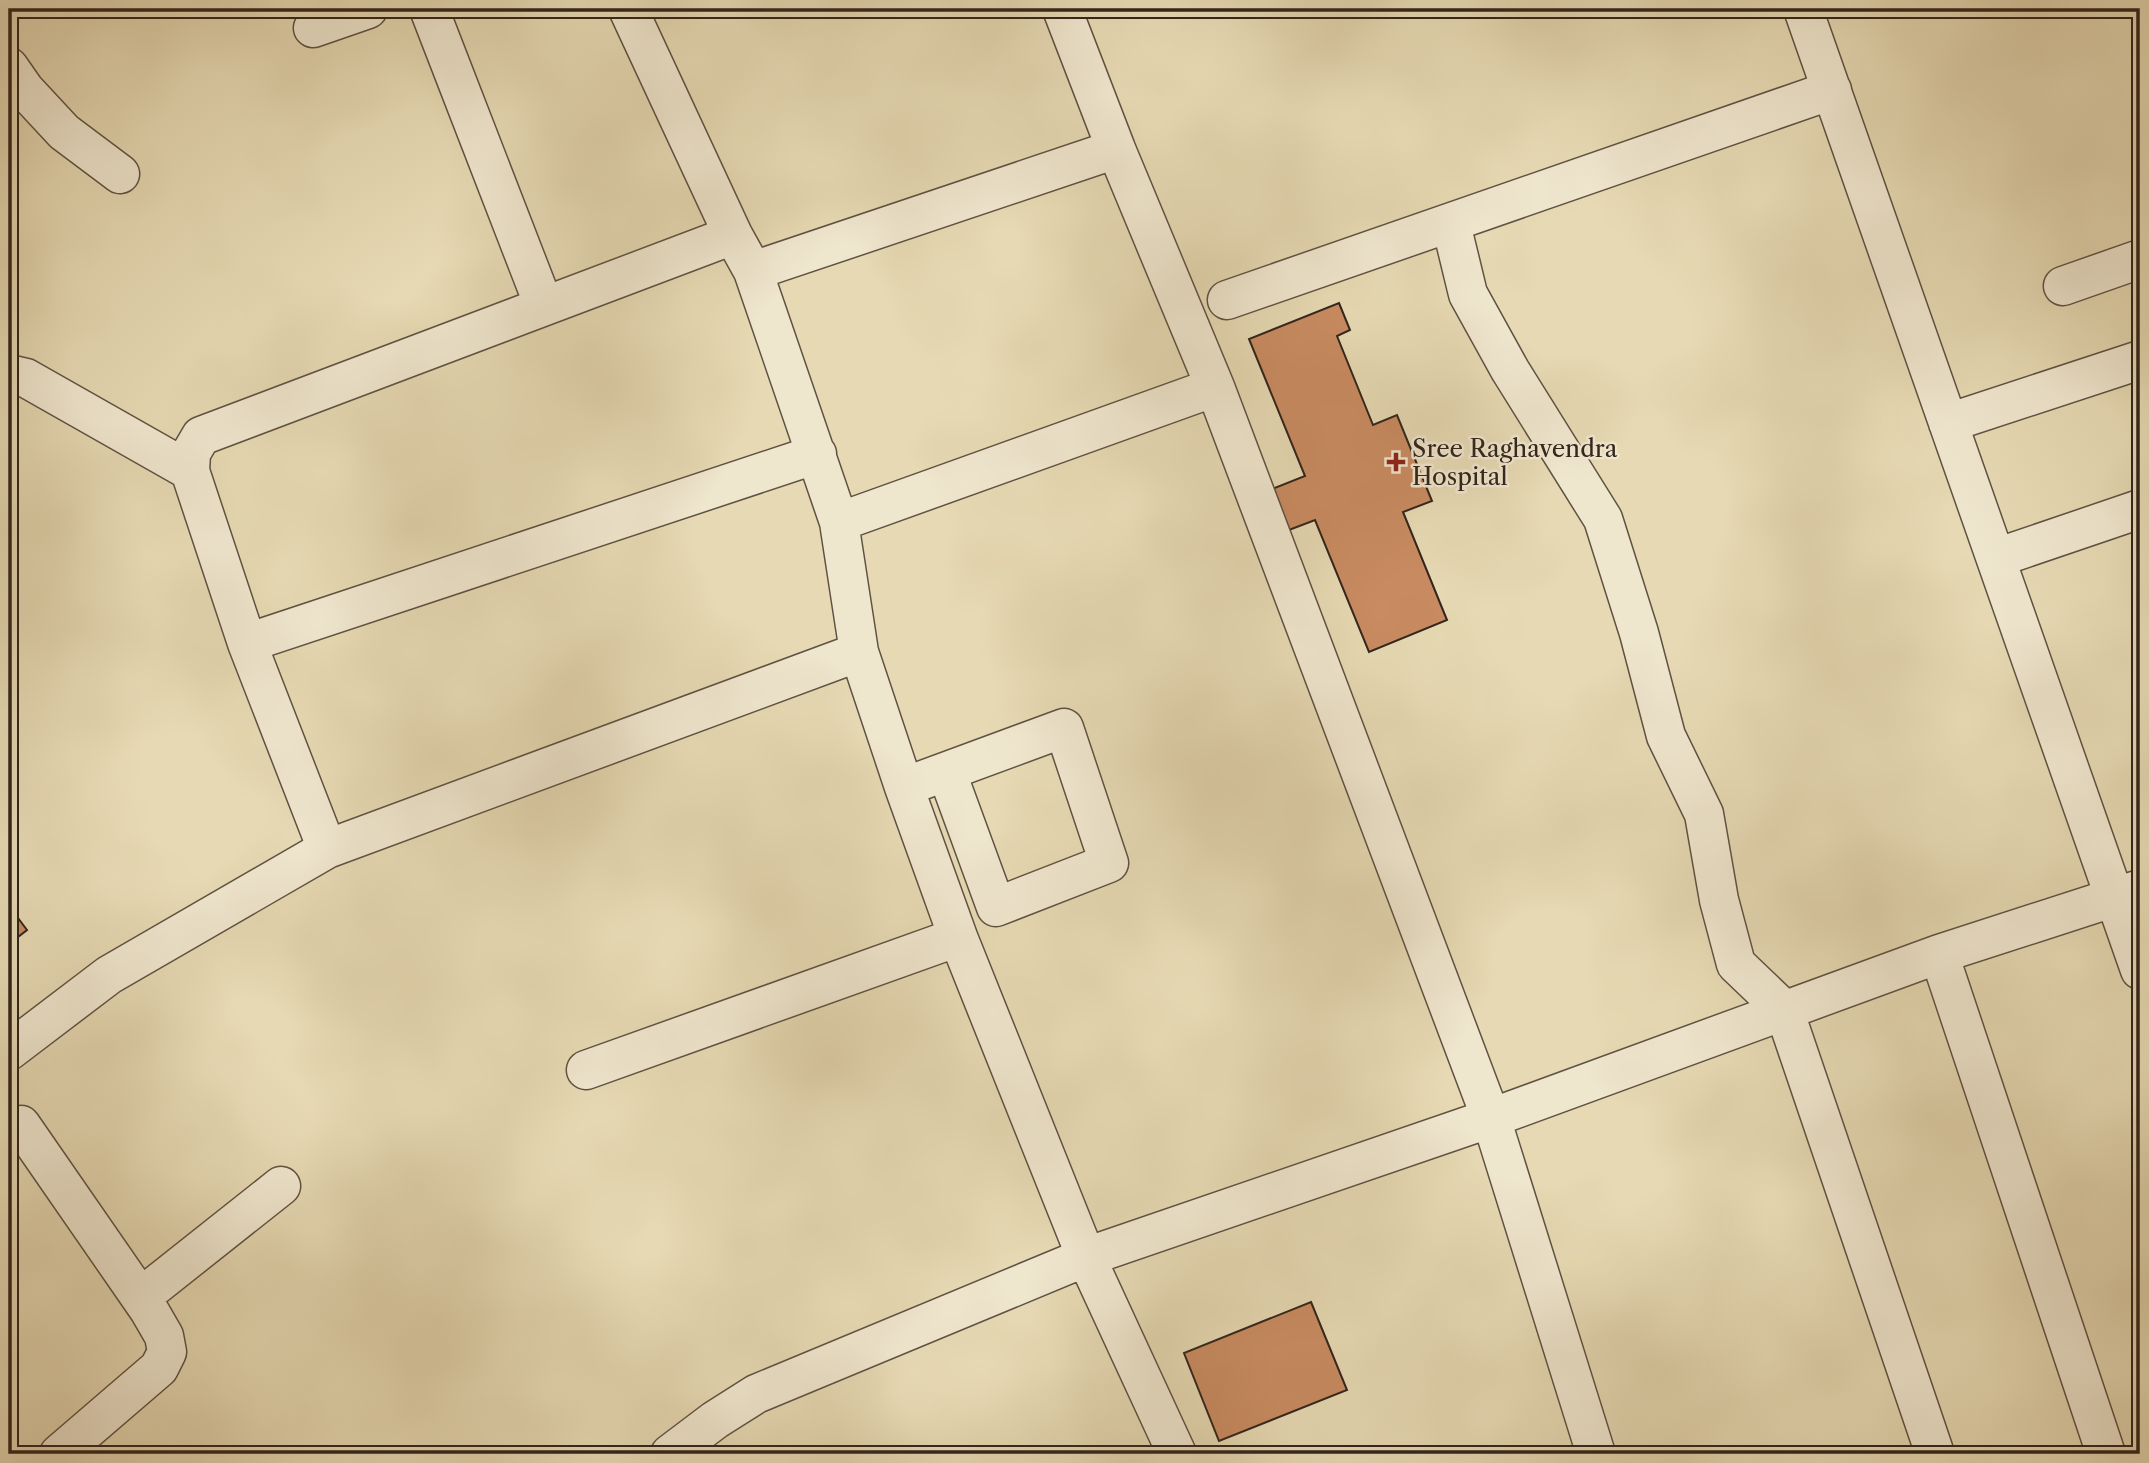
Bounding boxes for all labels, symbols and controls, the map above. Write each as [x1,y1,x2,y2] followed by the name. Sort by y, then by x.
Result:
[1412,434,1618,491] place label: Sree Raghavendra Hospital
[1386,452,1406,472] marker: Sree Raghavendra Hospital

